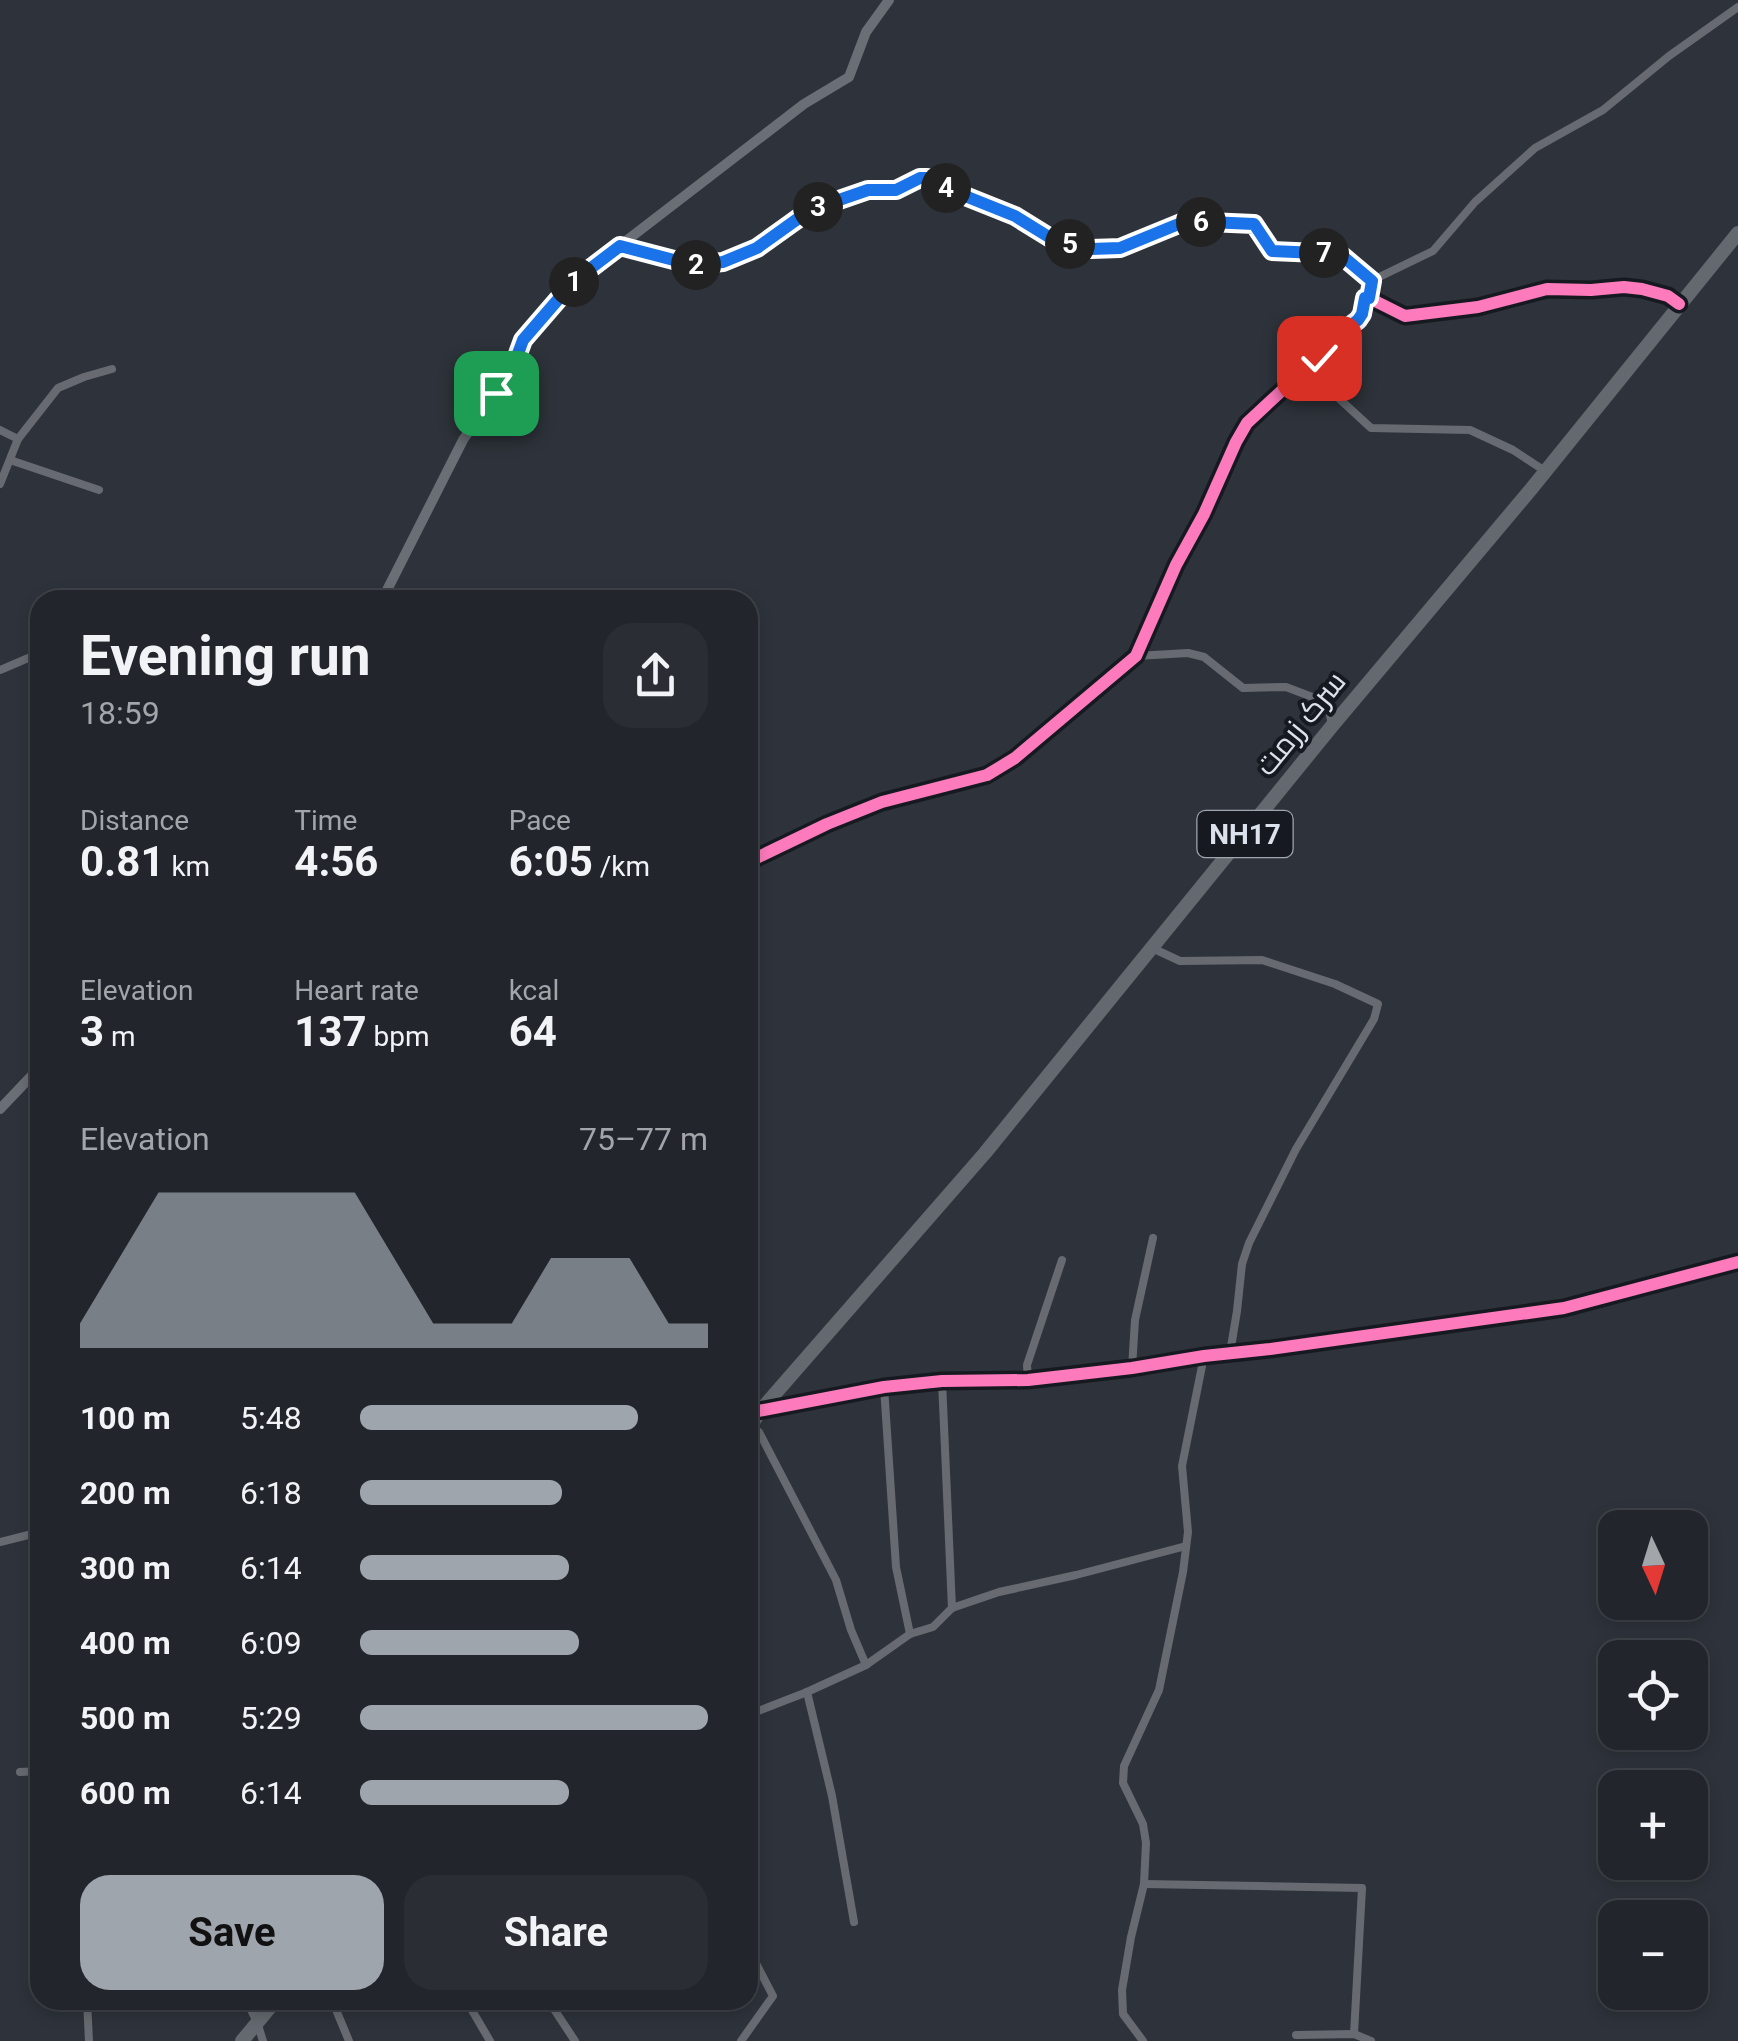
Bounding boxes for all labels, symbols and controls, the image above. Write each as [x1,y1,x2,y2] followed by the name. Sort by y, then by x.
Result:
[921,163,971,213] pin: 4
[938,171,954,204] text: 4
[793,182,843,232] pin: 3
[810,190,826,223] text: 3
[1176,197,1226,247] pin: 6
[1193,205,1209,238] text: 6
[1045,219,1095,269] pin: 5
[1062,227,1078,260] text: 5
[1299,228,1349,278] pin: 7
[1316,236,1332,269] text: 7
[671,240,721,290] pin: 2
[688,248,704,281] text: 2
[549,257,599,307] pin: 1
[566,265,582,298] text: 1
[1277,316,1362,401] pin
[1292,331,1347,386] icon: check
[454,351,539,436] pin
[469,366,524,421] icon: arrive
[603,623,708,728] button: share
[80,624,371,688] text: Evening run
[1247,664,1353,782] street label: سرک زرمت
[80,694,160,732] text: 18:59
[80,804,189,837] text: Distance
[294,804,357,837] text: Time
[509,804,571,837] text: Pace
[1198,811,1292,857] road number: NH17
[80,837,164,886] text: 0.81
[294,837,378,886] text: 4:56
[509,837,593,886] text: 6:05
[164,850,210,883] text: km
[593,850,650,883] text: /km
[80,974,193,1007] text: Elevation
[294,974,419,1007] text: Heart rate
[509,974,559,1007] text: kcal
[80,1007,104,1056] text: 3
[294,1007,367,1056] text: 137
[509,1007,557,1056] text: 64
[104,1020,136,1053] text: m
[367,1020,430,1053] text: bpm
[80,1120,210,1158] text: Elevation
[579,1120,708,1158] text: 75–77 m
[80,1399,171,1437] text: 100 m
[240,1399,302,1437] text: 5:48
[80,1474,171,1512] text: 200 m
[240,1474,302,1512] text: 6:18
[1598,1510,1708,1620] north arrow
[1598,1510,1708,2010] map controls
[80,1549,171,1587] text: 300 m
[240,1549,302,1587] text: 6:14
[80,1624,171,1662] text: 400 m
[240,1624,302,1662] text: 6:09
[1598,1640,1708,1750] button: locate
[80,1699,171,1737] text: 500 m
[240,1699,302,1737] text: 5:29
[1598,1770,1708,1880] button: +
[80,1774,171,1812] text: 600 m
[240,1774,302,1812] text: 6:14
[80,1875,384,1990] button: Save
[404,1875,708,1990] button: Share
[1598,1900,1708,2010] button: −

